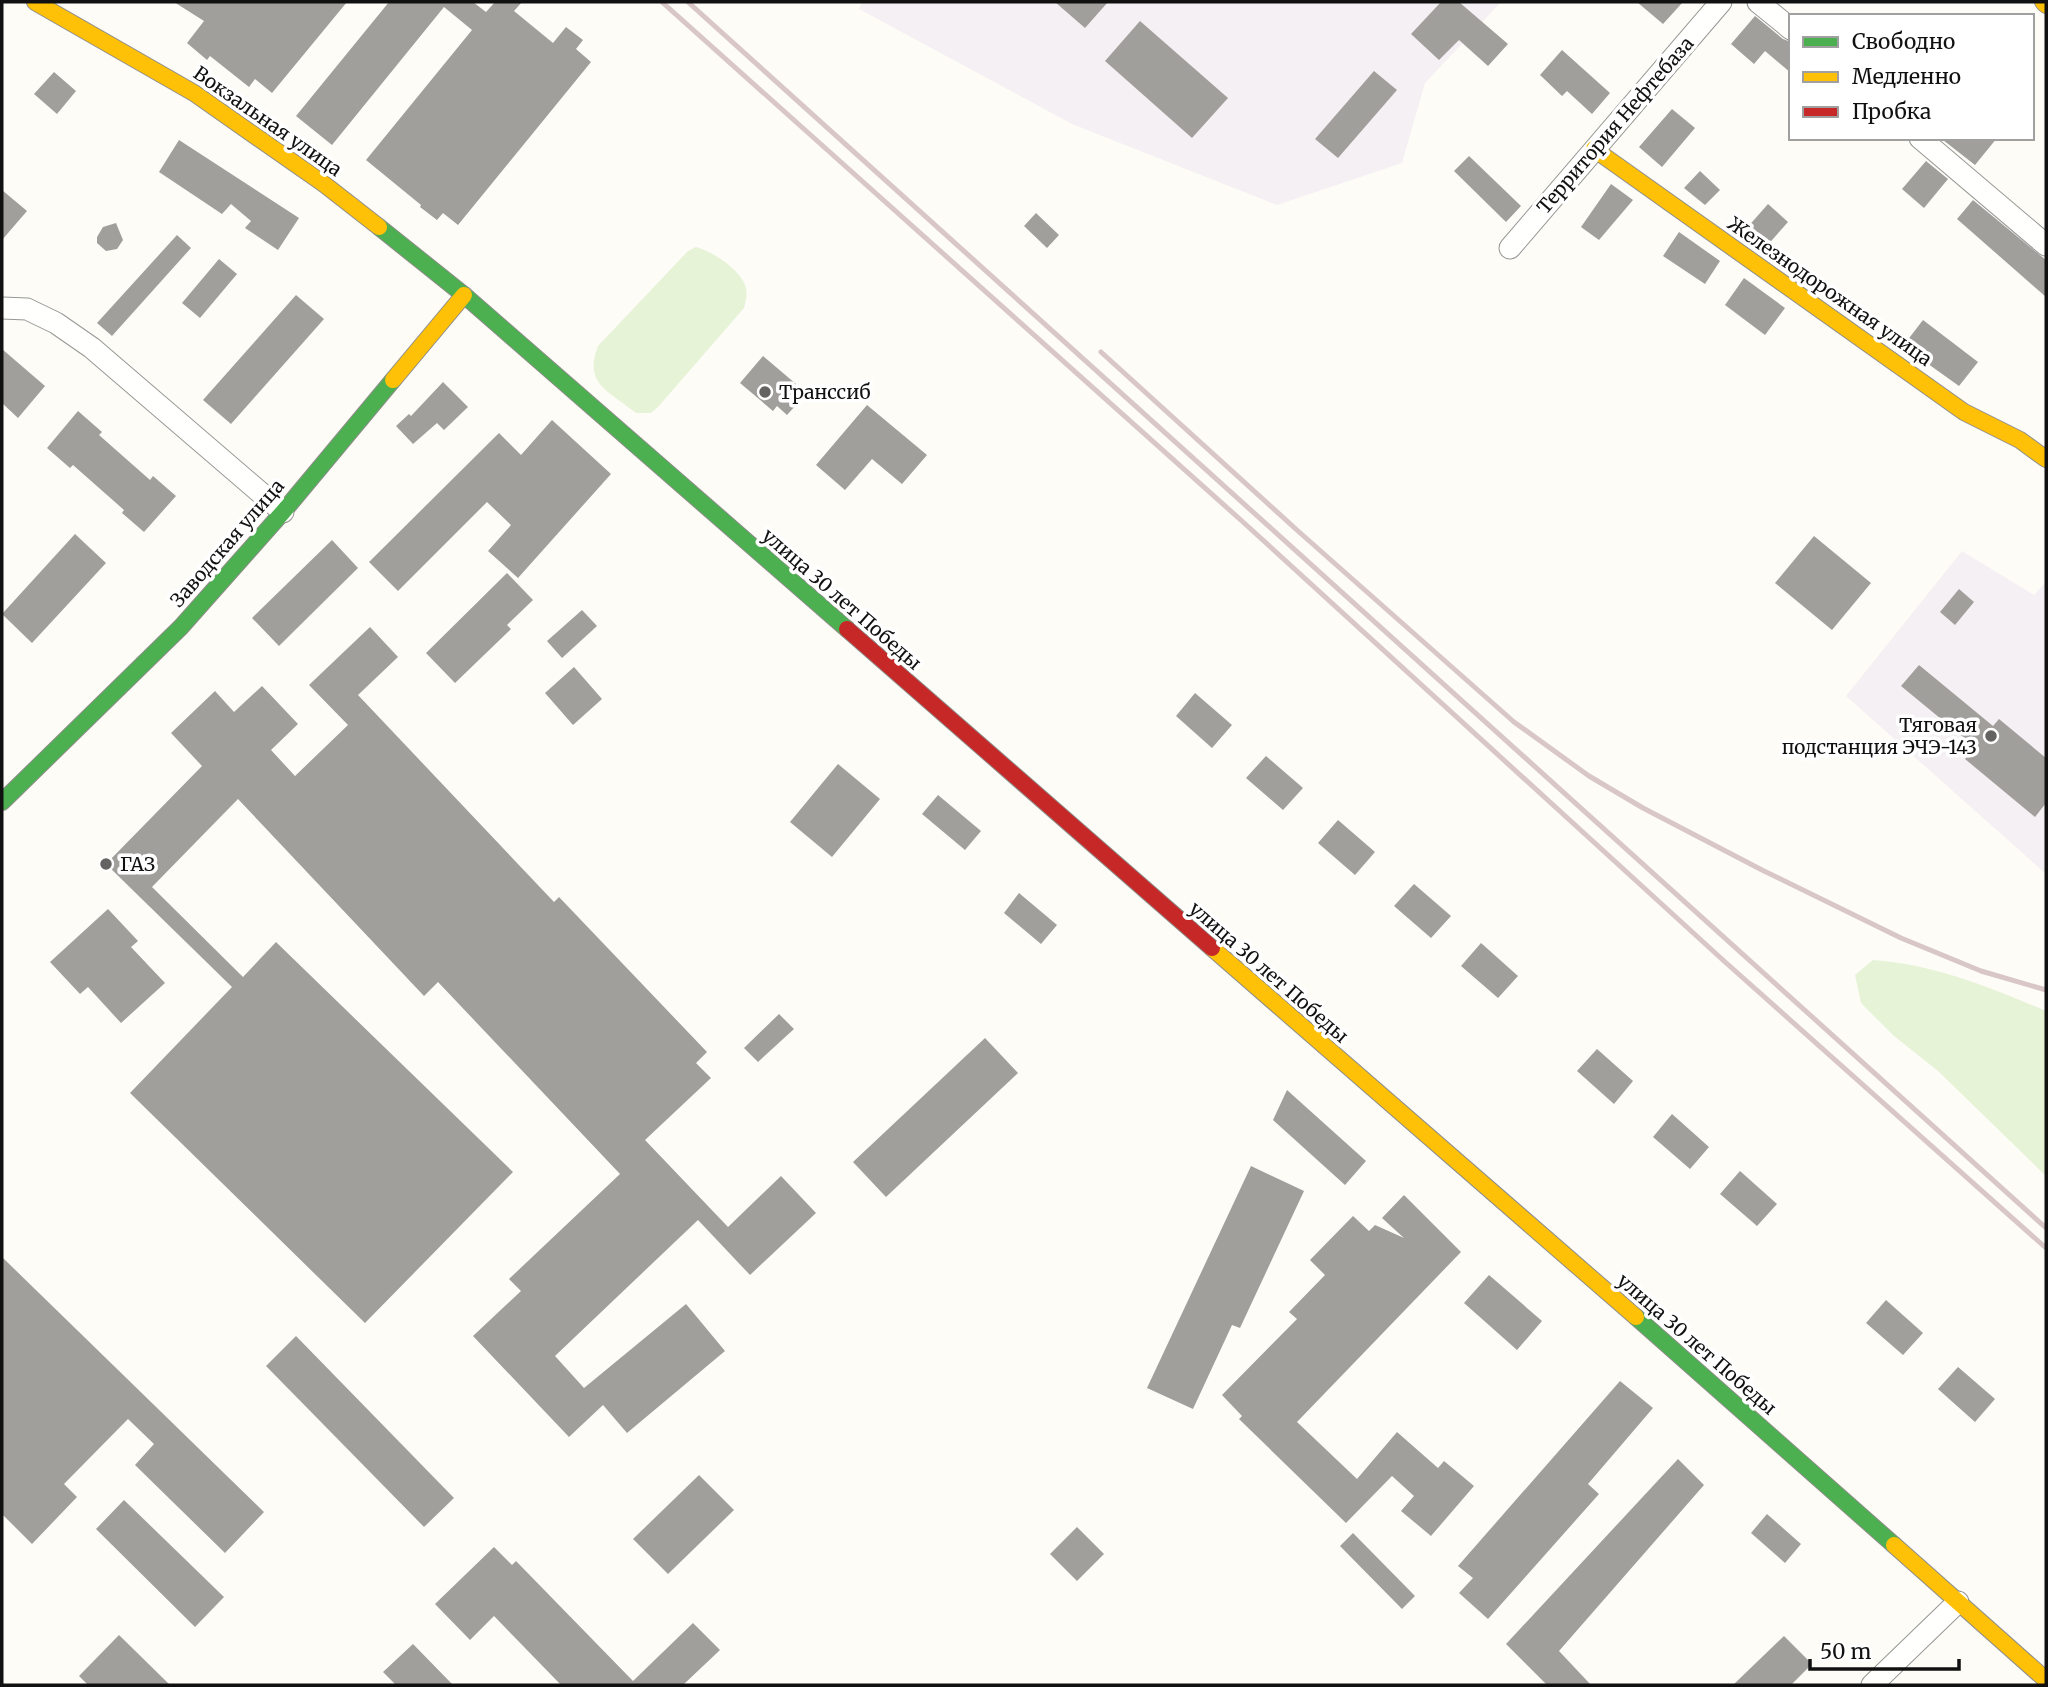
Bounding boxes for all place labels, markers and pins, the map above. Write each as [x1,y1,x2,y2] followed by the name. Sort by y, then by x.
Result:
[779,380,871,404] place label: Транссиб
[757,384,773,400] marker: Транссиб
[1782,713,1977,759] place label: Тяговая подстанция ЭЧЭ-143
[1983,728,1999,744] marker: Тяговая подстанция ЭЧЭ-143
[120,852,155,876] place label: ГАЗ
[98,856,114,872] marker: ГАЗ

